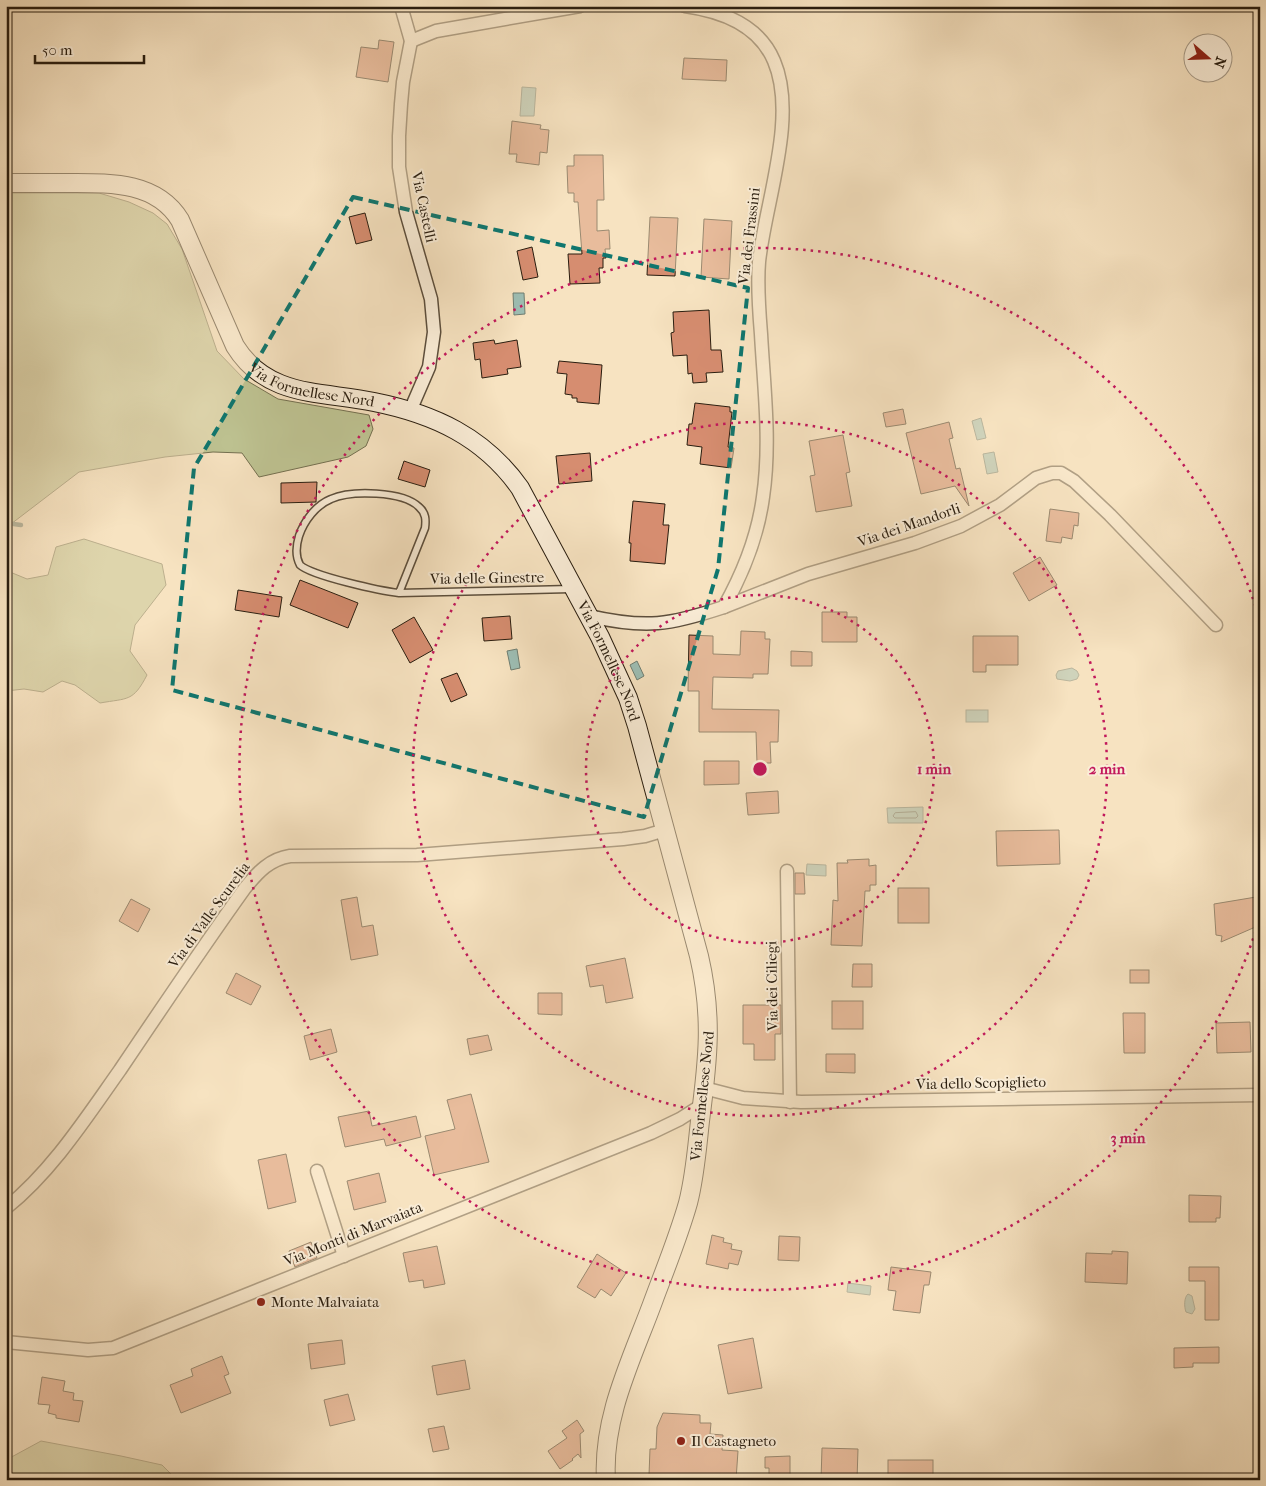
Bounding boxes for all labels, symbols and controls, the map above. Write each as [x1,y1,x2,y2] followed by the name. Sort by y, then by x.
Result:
[35,32,144,64] scale bar
[1184,32,1234,82] north arrow
[42,41,73,59] text: 50 m
[1210,54,1230,71] text: N
[407,169,440,245] street label: Via Castelli
[734,186,764,286] street label: Via dei Frassini
[244,358,377,411] street label: Via Formellese Nord
[854,499,963,551] street label: Via dei Mandorli
[429,568,545,588] street label: Via delle Ginestre
[573,597,644,724] street label: Via Formellese Nord
[751,760,769,778] centre of rings
[917,760,951,778] text: 1 min
[1089,760,1126,778] text: 2 min
[164,858,254,972] street label: Via di Valle Scurelia
[762,940,782,1032] street label: Via dei Ciliegi
[686,1029,718,1163] street label: Via Formellese Nord
[915,1073,1047,1093] street label: Via dello Scopiglieto
[1111,1129,1146,1147] text: 3 min
[280,1198,426,1270] street label: Via Monti di Marvaiata
[271,1293,380,1311] place label: Monte Malvaiata
[255,1296,267,1308] marker: Monte Malvaiata
[691,1432,777,1450] place label: Il Castagneto
[675,1435,687,1447] marker: Il Castagneto

